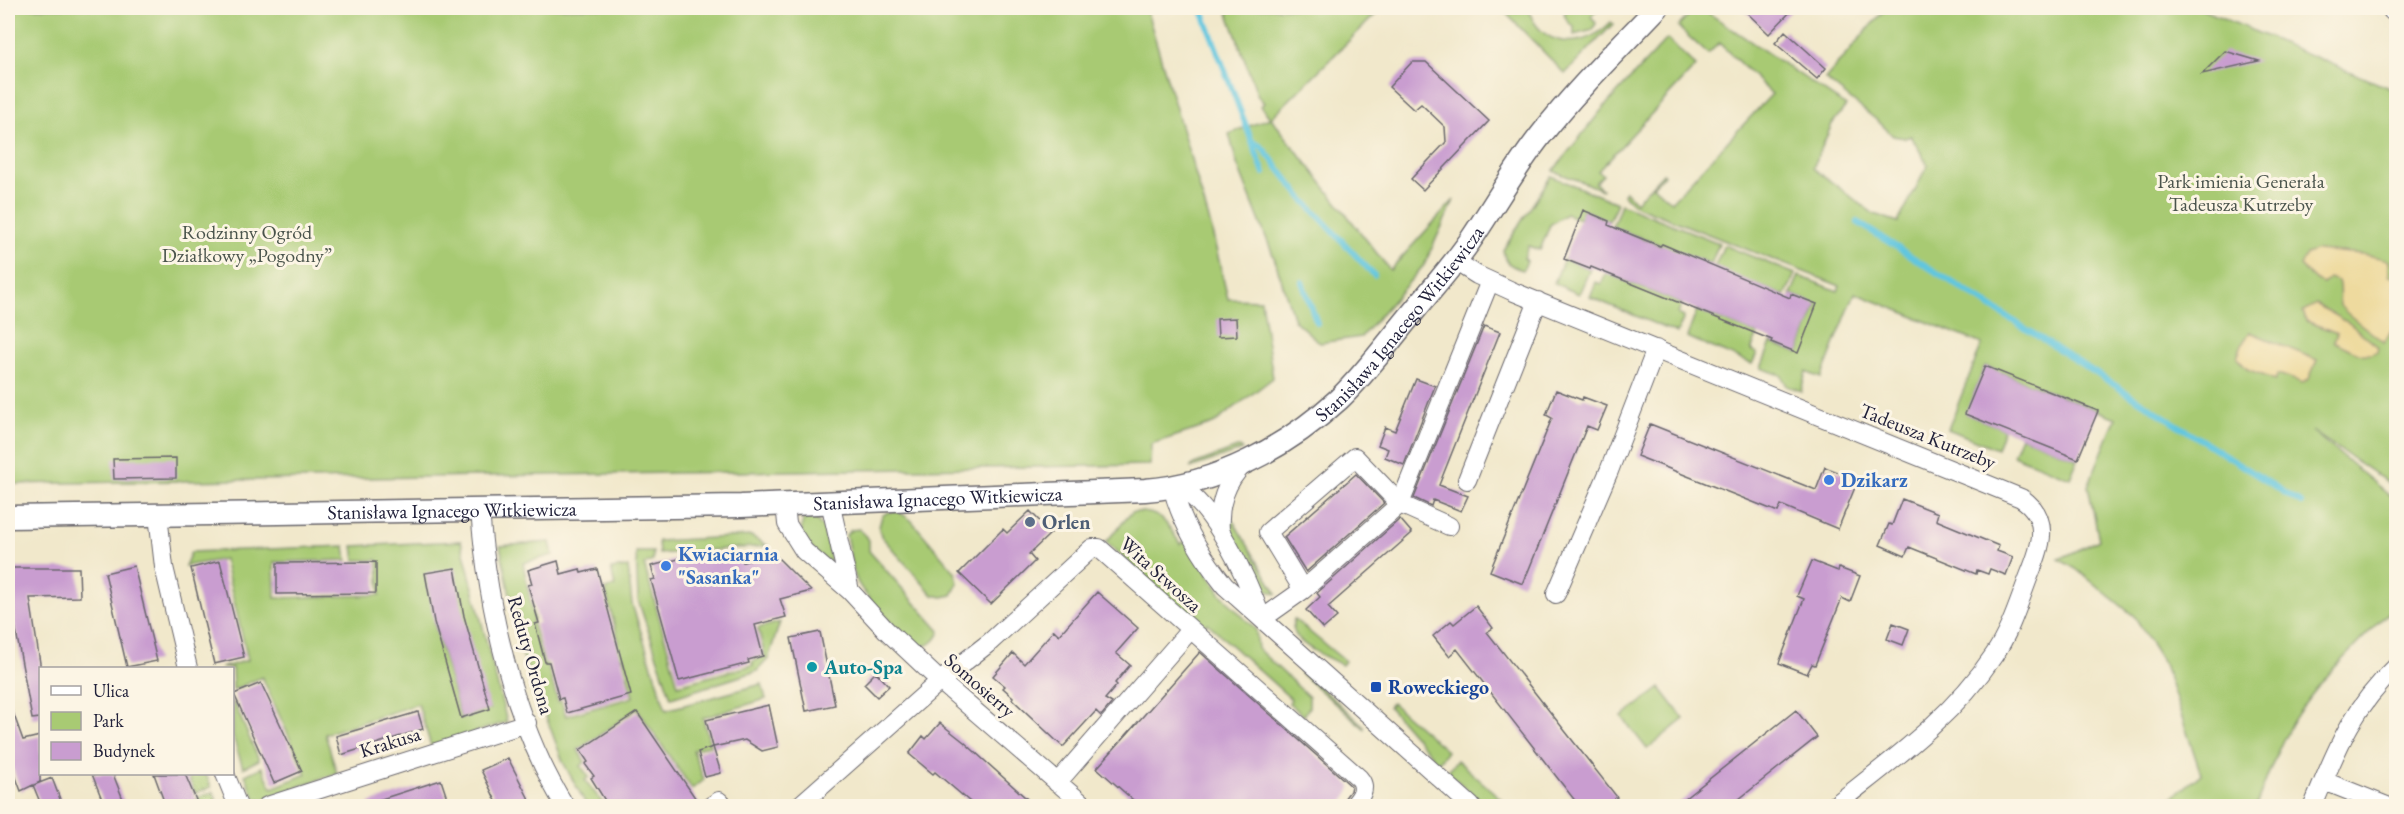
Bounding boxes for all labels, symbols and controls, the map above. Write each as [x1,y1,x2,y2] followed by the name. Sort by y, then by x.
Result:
[2157,168,2325,217] park label: Park imienia Generała Tadeusza Kutrzeby
[162,219,332,268] park label: Rodzinny Ogród Działkowy „Pogodny”
[1309,221,1490,427] street label: Stanisława Ignacego Witkiewicza
[1856,397,2000,475] street label: Tadeusza Kutrzeby
[1841,467,1908,493] place label: Dzikarz
[1822,473,1836,487] marker: Dzikarz
[813,480,1063,516] street label: Stanisława Ignacego Witkiewicza
[327,495,577,525] street label: Stanisława Ignacego Witkiewicza
[1042,509,1091,535] place label: Orlen
[1023,515,1037,529] marker: Orlen
[1114,530,1208,618] street label: Wita Stwosza
[678,541,779,590] place label: Kwiaciarnia "Sasanka"
[659,559,673,573] marker: Kwiaciarnia "Sasanka"
[502,593,560,717] street label: Reduty Ordona
[939,647,1021,723] street label: Somosierry
[823,654,903,680] place label: Auto-Spa
[805,660,819,674] marker: Auto-Spa
[39,667,234,775] legend
[1388,674,1489,700] place label: Roweckiego
[93,679,130,702] text: Ulica
[1369,680,1383,694] marker: Roweckiego
[93,709,124,732] text: Park
[356,720,424,764] street label: Krakusa
[93,739,156,762] text: Budynek

